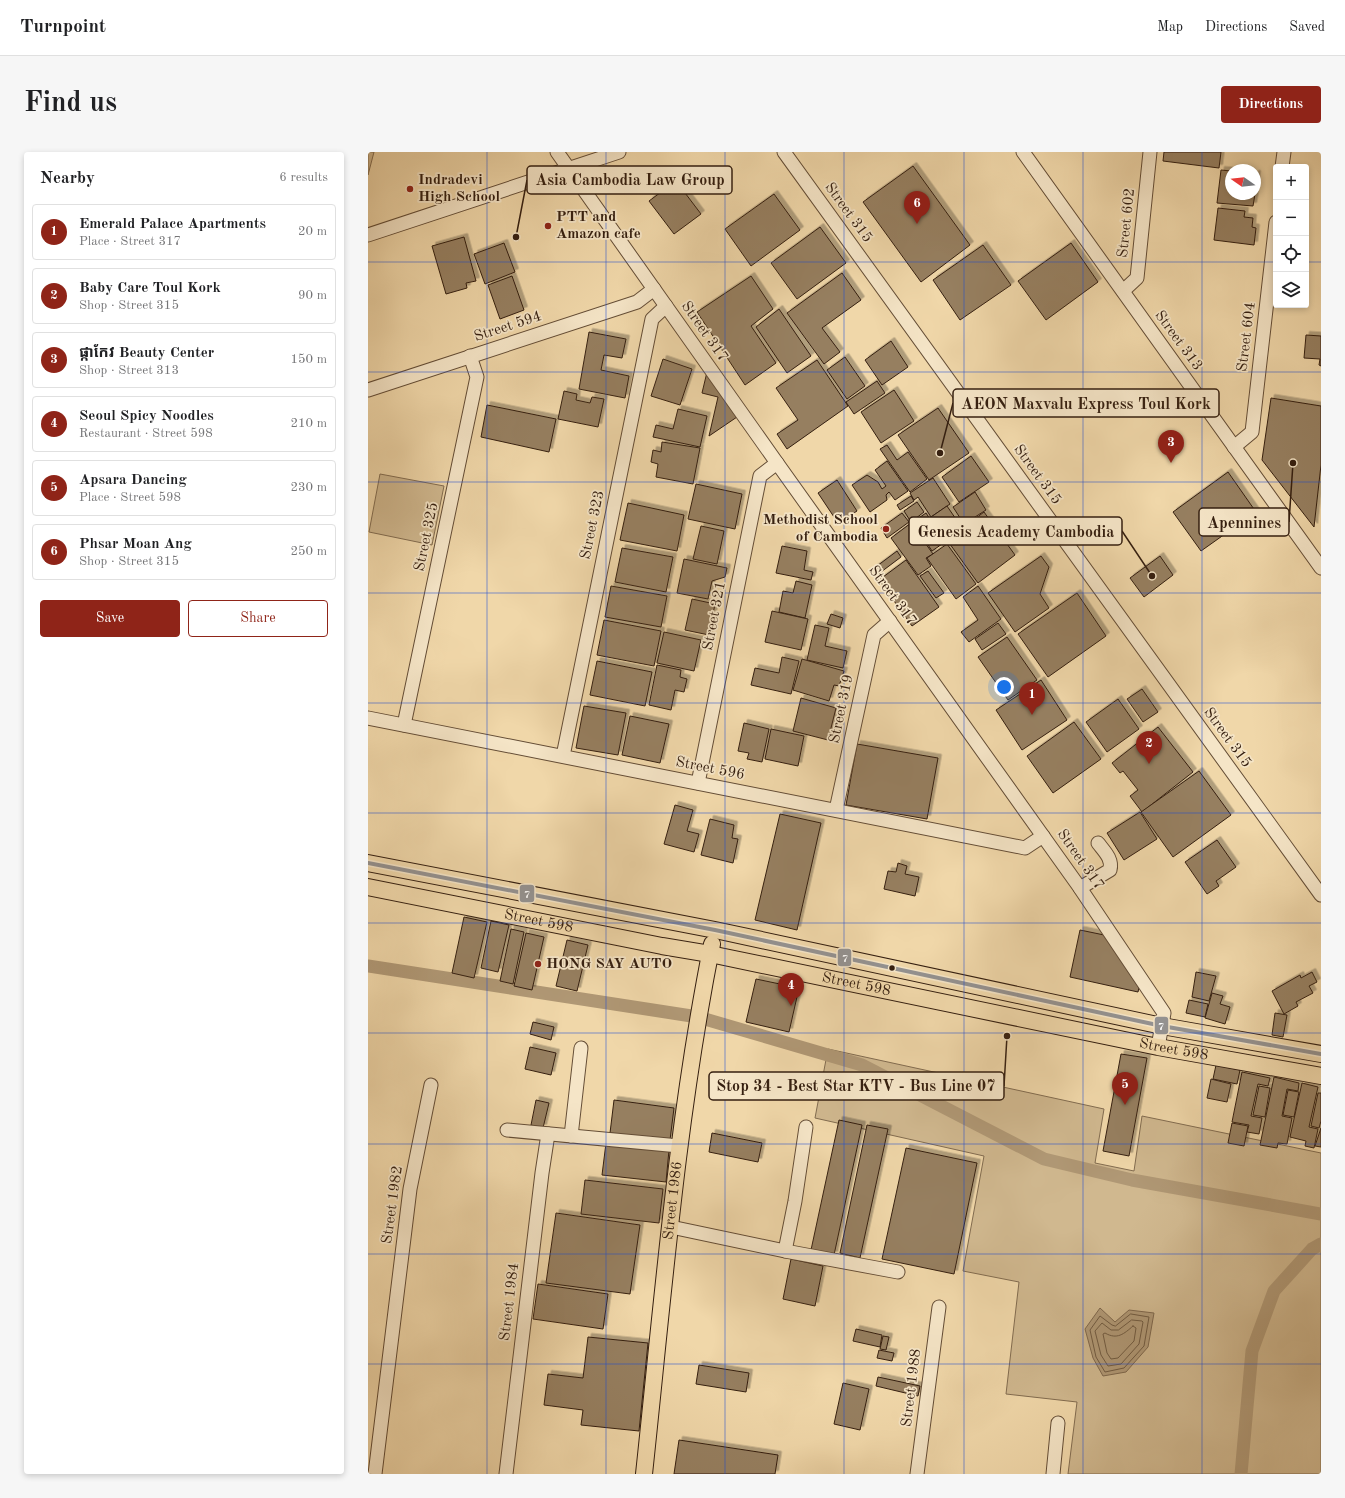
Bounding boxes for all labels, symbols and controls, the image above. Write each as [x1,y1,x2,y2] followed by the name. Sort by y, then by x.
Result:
[20,18,106,37] text: Turnpoint
[1157,20,1183,34] text: Map
[1205,20,1267,34] text: Directions
[1289,20,1325,34] text: Saved
[1221,86,1321,123] button: Directions
[24,90,117,118] text: Find us
[1225,164,1261,200] north arrow
[1273,164,1309,308] map controls
[1273,164,1309,200] button: +
[527,166,732,194] callout: Asia Cambodia Law Group
[40,170,95,187] text: Nearby
[279,171,328,184] text: 6 results
[418,173,501,205] place label: Indradevi High School
[535,173,725,189] text: Asia Cambodia Law Group
[821,180,875,246] street label: Street 315
[405,184,415,194] marker: Indradevi High School
[1116,187,1138,259] street label: Street 602
[904,191,930,224] pin: 6
[1273,200,1309,236] button: −
[556,210,641,242] place label: PTT and Amazon cafe
[79,217,266,232] text: Emerald Palace Apartments
[543,221,553,231] marker: PTT and Amazon cafe
[50,225,58,238] text: 1
[298,225,327,238] text: 20 m
[79,235,181,248] text: Place · Street 317
[1273,236,1309,272] button: locate
[1273,272,1309,308] button: layers
[79,281,221,296] text: Baby Care Toul Kork
[50,289,58,302] text: 2
[298,289,327,302] text: 90 m
[79,299,179,312] text: Shop · Street 315
[678,299,730,365] street label: Street 317
[1235,301,1259,373] street label: Street 604
[1151,308,1205,374] street label: Street 313
[472,309,544,345] street label: Street 594
[79,346,214,361] text: ផ្កាកែវ Beauty Center
[50,353,58,366] text: 3
[290,353,327,366] text: 150 m
[79,364,179,377] text: Shop · Street 313
[953,389,1219,417] callout: AEON Maxvalu Express Toul Kork
[961,397,1211,413] text: AEON Maxvalu Express Toul Kork
[79,409,214,424] text: Seoul Spicy Noodles
[50,417,58,430] text: 4
[290,417,327,430] text: 210 m
[79,427,213,440] text: Restaurant · Street 598
[1158,430,1184,463] pin: 3
[1010,442,1064,508] street label: Street 315
[79,473,187,488] text: Apsara Dancing
[50,481,58,494] text: 5
[290,481,327,494] text: 230 m
[578,489,608,561] street label: Street 323
[79,491,181,504] text: Place · Street 598
[412,501,442,573] street label: Street 325
[1199,508,1289,536] callout: Apennines
[763,513,878,545] place label: Methodist School of Cambodia
[1207,516,1281,532] text: Apennines
[909,517,1122,545] callout: Genesis Academy Cambodia
[881,524,891,534] marker: Methodist School of Cambodia
[918,525,1114,541] text: Genesis Academy Cambodia
[79,537,192,552] text: Phsar Moan Ang
[50,545,58,558] text: 6
[290,545,327,558] text: 250 m
[79,555,179,568] text: Shop · Street 315
[865,563,919,629] street label: Street 317
[701,580,729,652] street label: Street 321
[40,600,180,637] button: Save
[188,600,328,637] button: Share
[827,673,857,745] street label: Street 319
[994,677,1014,697] your location
[1019,682,1045,715] pin: 1
[1200,705,1254,771] street label: Street 315
[1136,731,1162,764] pin: 2
[674,755,746,783] street label: Street 596
[1054,827,1106,893] street label: Street 317
[519,884,535,903] line badge: 7
[524,890,530,901] text: 7
[503,907,574,935] street label: Street 598
[837,948,852,967] line badge: 7
[842,954,848,965] text: 7
[546,957,672,972] place label: HONG SAY AUTO
[533,959,543,969] marker: HONG SAY AUTO
[887,963,897,973] unlabelled marker
[821,970,892,999] street label: Street 598
[778,973,804,1006] pin: 4
[1154,1016,1169,1035] line badge: 7
[1158,1022,1164,1033] text: 7
[1138,1036,1210,1063] street label: Street 598
[709,1072,1004,1100] callout: Stop 34 - Best Star KTV - Bus Line 07
[1112,1072,1138,1105] pin: 5
[716,1079,996,1095] text: Stop 34 - Best Star KTV - Bus Line 07
[661,1160,685,1241] street label: Street 1986
[380,1165,406,1245] street label: Street 1982
[498,1262,522,1342] street label: Street 1984
[900,1348,924,1428] street label: Street 1988

